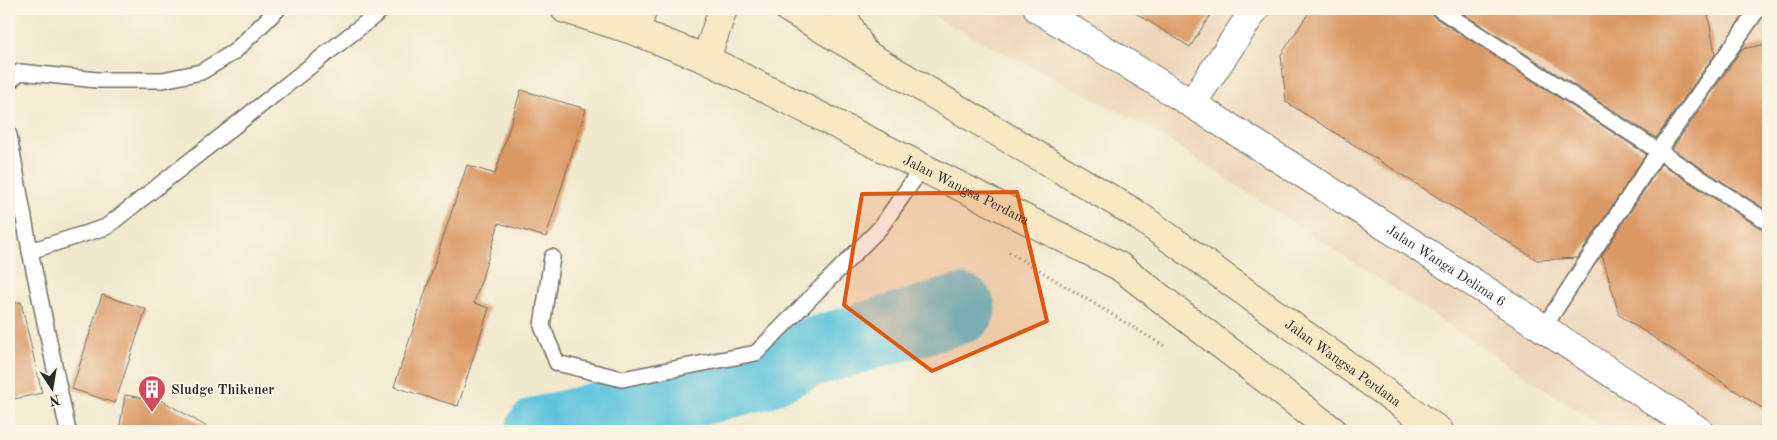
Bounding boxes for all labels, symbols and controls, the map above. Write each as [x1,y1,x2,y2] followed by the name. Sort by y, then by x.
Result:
[901,153,1031,228] street label: Jalan Wangsa Perdana
[1384,223,1508,309] street label: Jalan Wanga Delima 6
[1282,317,1403,410] street label: Jalan Wangsa Perdana
[28,362,78,412] north arrow
[137,374,167,413] building icon: Sludge Thikener
[171,383,274,397] place label: Sludge Thikener
[48,392,61,408] text: N

